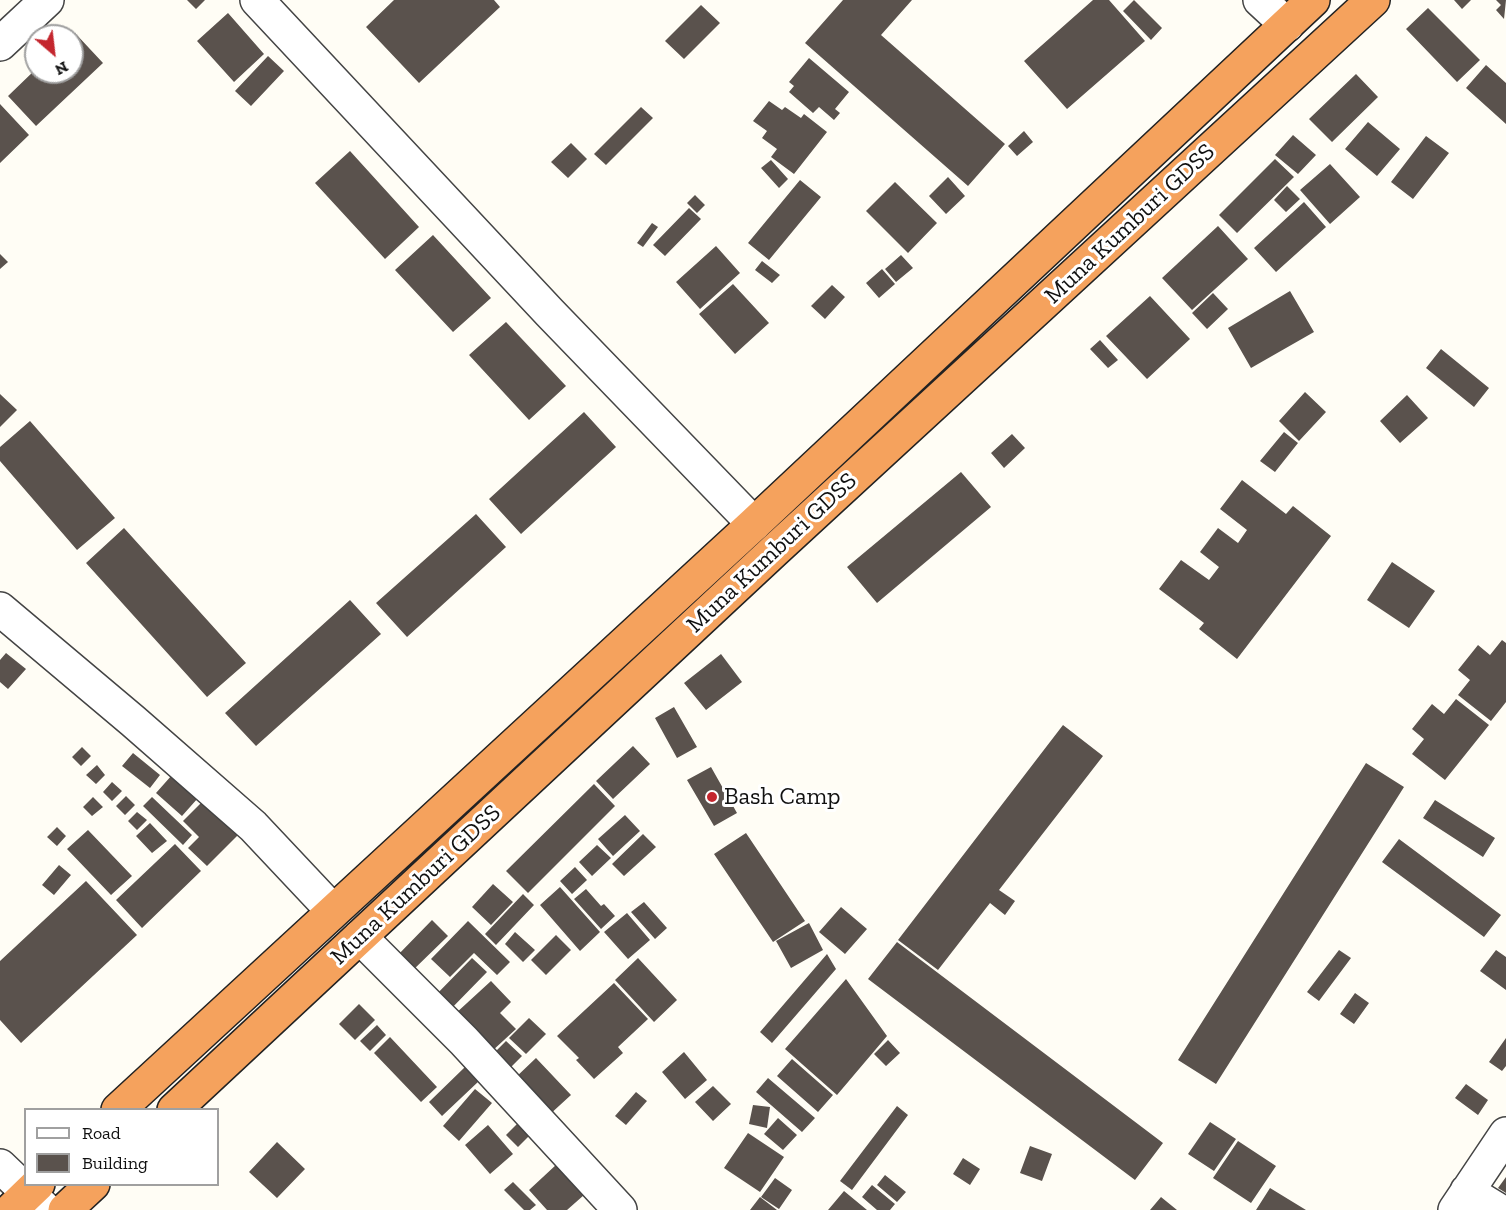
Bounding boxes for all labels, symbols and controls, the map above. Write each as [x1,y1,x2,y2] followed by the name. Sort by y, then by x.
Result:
[24,24,84,84] north arrow
[52,57,72,80] text: N
[1039,138,1221,310] street label: Muna Kumburi GDSS
[681,467,863,639] street label: Muna Kumburi GDSS
[724,783,840,811] place label: Bash Camp
[705,790,719,804] marker: Bash Camp
[325,799,507,971] street label: Muna Kumburi GDSS
[24,1108,219,1186] legend
[82,1122,121,1144] text: Road
[82,1152,148,1174] text: Building

